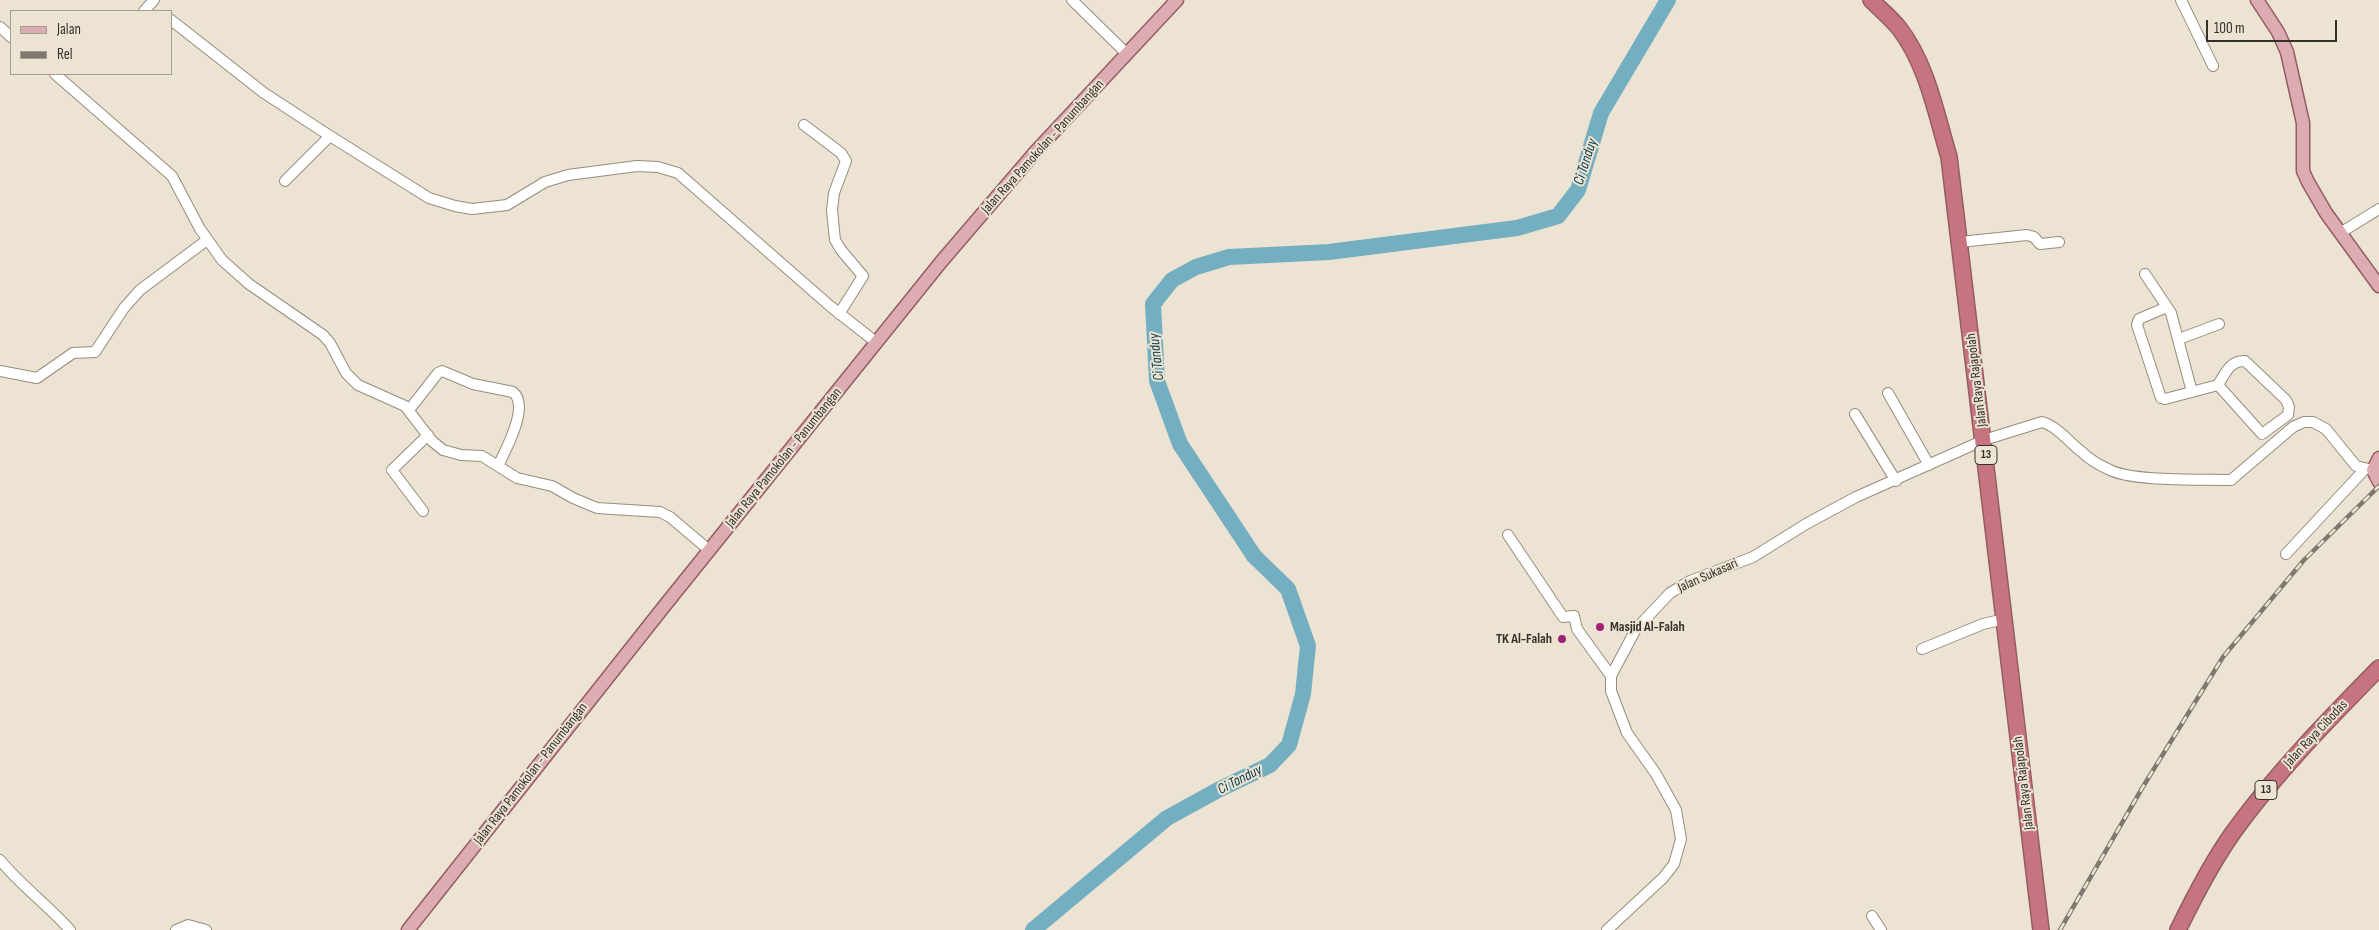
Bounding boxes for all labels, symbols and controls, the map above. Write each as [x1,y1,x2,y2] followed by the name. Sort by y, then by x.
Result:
[10,10,172,75] legend
[2209,10,2340,42] scale bar
[2214,19,2245,38] text: 100 m
[57,20,81,39] text: Jalan
[57,45,73,64] text: Rel
[978,76,1108,218] street label: Jalan Raya Pamokolan - Panumbangan
[1570,137,1602,187] water label: Ci Tanduy
[1146,332,1168,382] water label: Ci Tanduy
[1963,332,1991,428] street label: Jalan Raya Rajapolah
[722,385,846,531] street label: Jalan Raya Pamokolan - Panumbangan
[1975,446,1997,464] road number: 13
[1675,555,1741,597] street label: Jalan Sukasari
[1610,619,1685,635] place label: Masjid Al-Falah
[1594,621,1606,633] marker: Masjid Al-Falah
[1496,631,1552,647] place label: TK Al-Falah
[1556,633,1568,645] marker: TK Al-Falah
[2280,697,2352,771] street label: Jalan Raya Cibodas
[470,700,592,848] street label: Jalan Raya Pamokolan - Panumbangan
[2010,735,2038,831] street label: Jalan Raya Rajapolah
[1215,761,1265,799] water label: Ci Tanduy
[2255,780,2277,800] road number: 13

